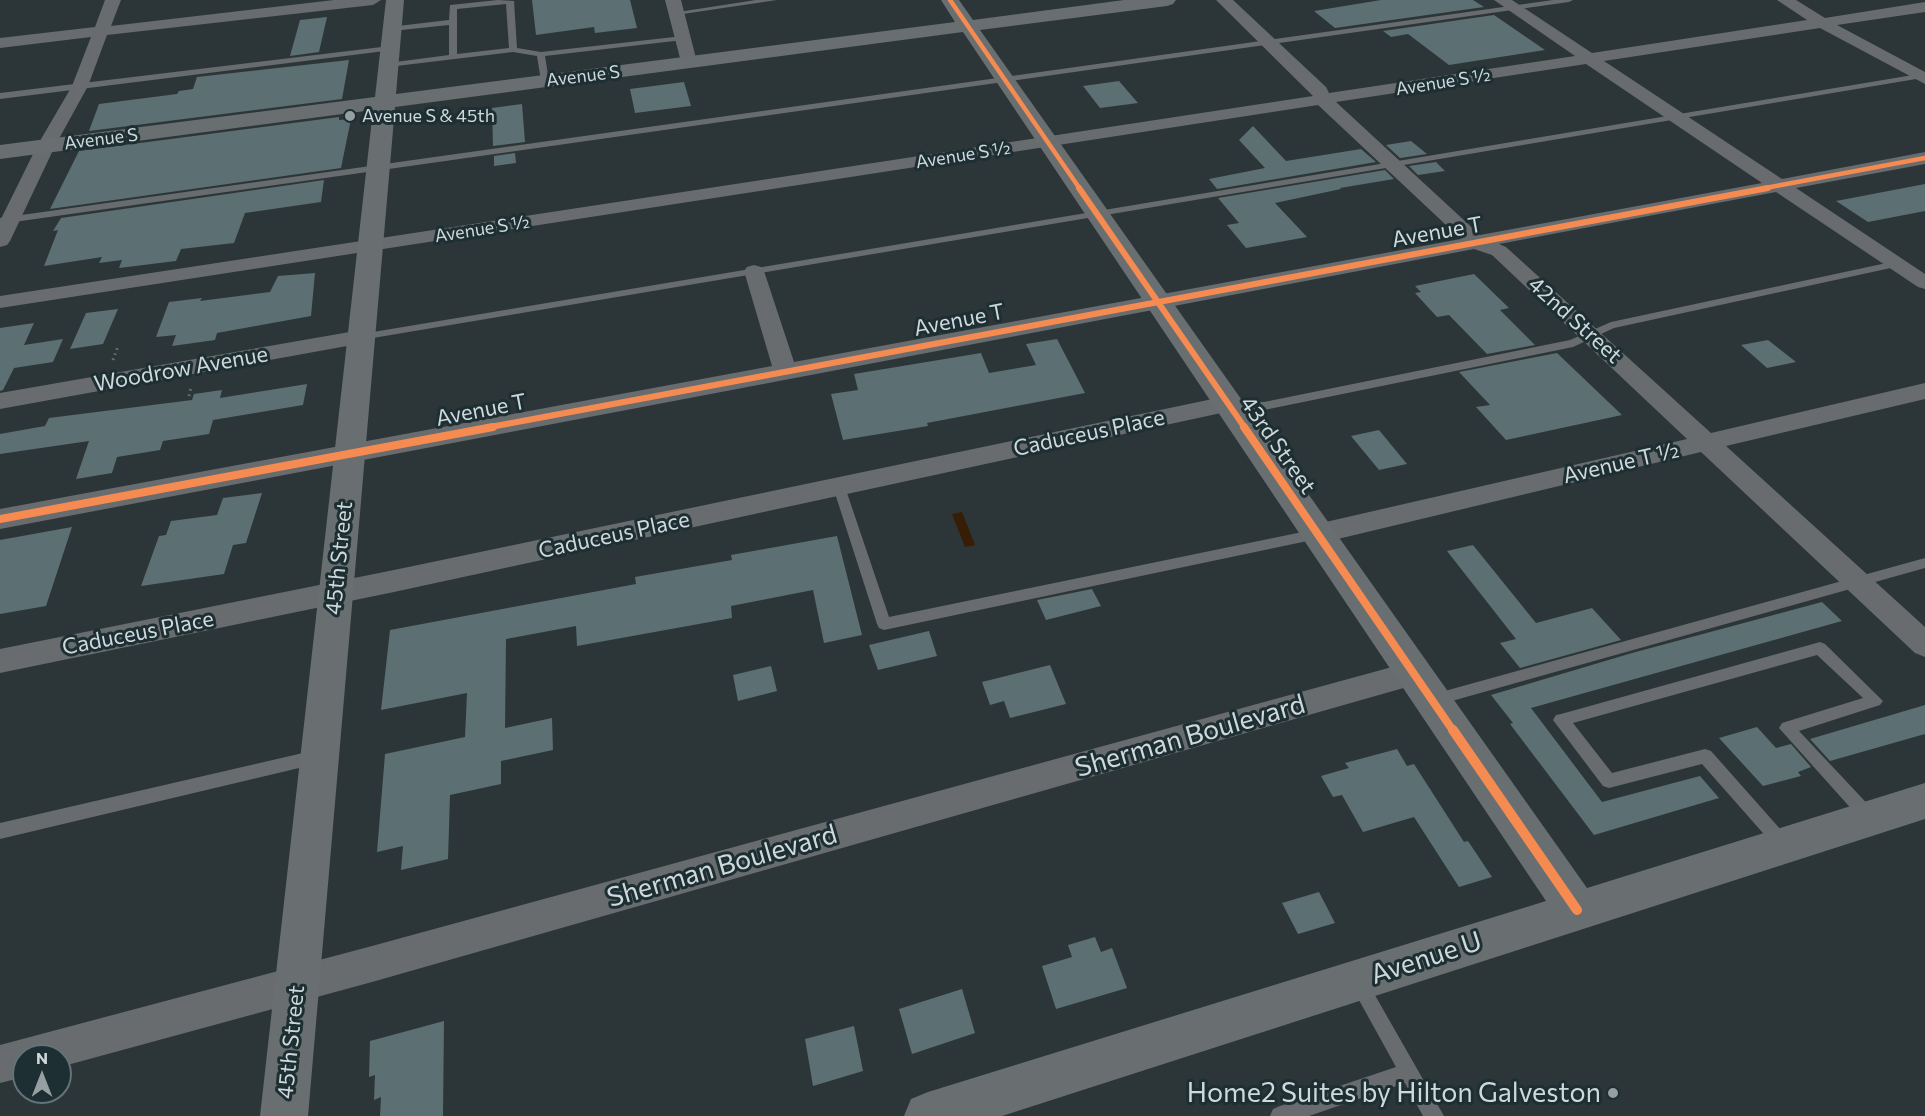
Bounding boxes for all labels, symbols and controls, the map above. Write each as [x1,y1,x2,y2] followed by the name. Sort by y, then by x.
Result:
[545,61,621,91] street label: Avenue S
[1394,64,1492,100] street label: Avenue S ½
[362,105,495,127] place label: Avenue S & 45th
[343,109,357,123] marker: Avenue S & 45th
[63,124,139,154] street label: Avenue S
[914,137,1012,173] street label: Avenue S ½
[433,211,531,247] street label: Avenue S ½
[1390,211,1484,253] street label: Avenue T
[1523,271,1627,369] street label: 42nd Street
[911,298,1007,342] street label: Avenue T
[92,341,270,397] street label: Woodrow Avenue
[433,388,529,432] street label: Avenue T
[1235,391,1321,499] street label: 43rd Street
[1011,404,1167,462] street label: Caduceus Place
[1561,437,1681,489] street label: Avenue T ½
[320,500,358,616] street label: 45th Street
[536,506,692,564] street label: Caduceus Place
[60,605,216,661] street label: Caduceus Place
[1071,688,1309,784] street label: Sherman Boulevard
[603,818,841,914] street label: Sherman Boulevard
[1366,925,1486,991] street label: Avenue U
[272,984,310,1100] street label: 45th Street
[12,1044,72,1104] north arrow
[36,1048,48,1067] text: N
[1187,1077,1601,1109] place label: Home2 Suites by Hilton Galveston
[1606,1086,1620,1100] marker: Home2 Suites by Hilton Galveston

